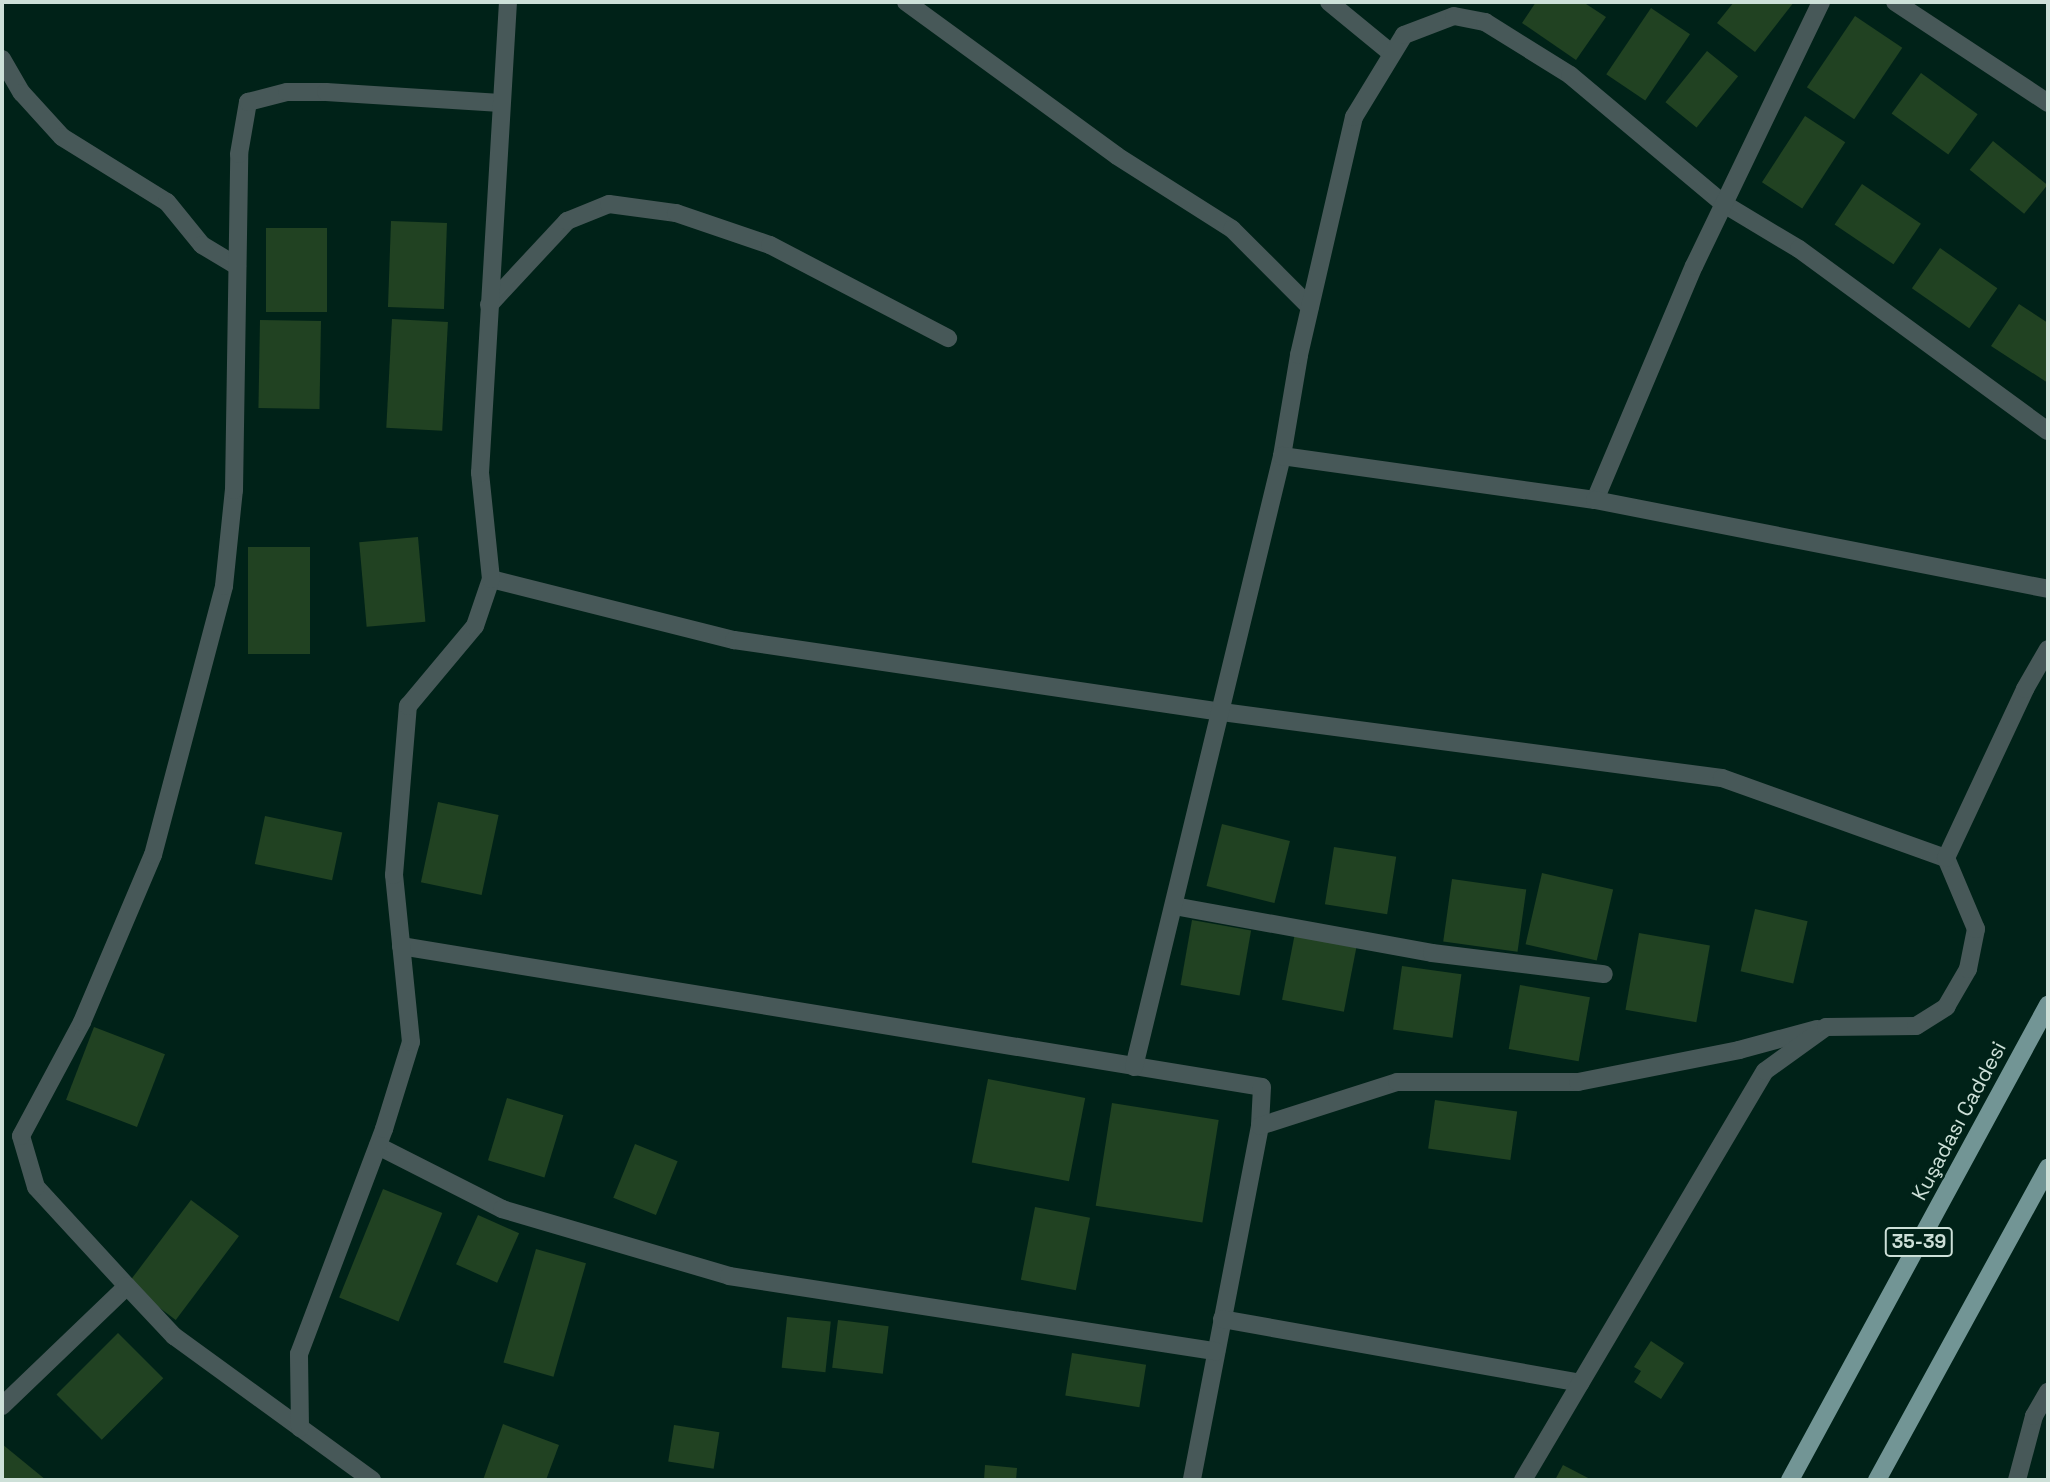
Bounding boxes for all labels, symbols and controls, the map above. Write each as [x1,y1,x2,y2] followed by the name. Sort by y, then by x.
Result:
[1906,1037,2012,1205] street label: Kuşadası Caddesi
[1884,1226,1954,1258] road number: 35-39

